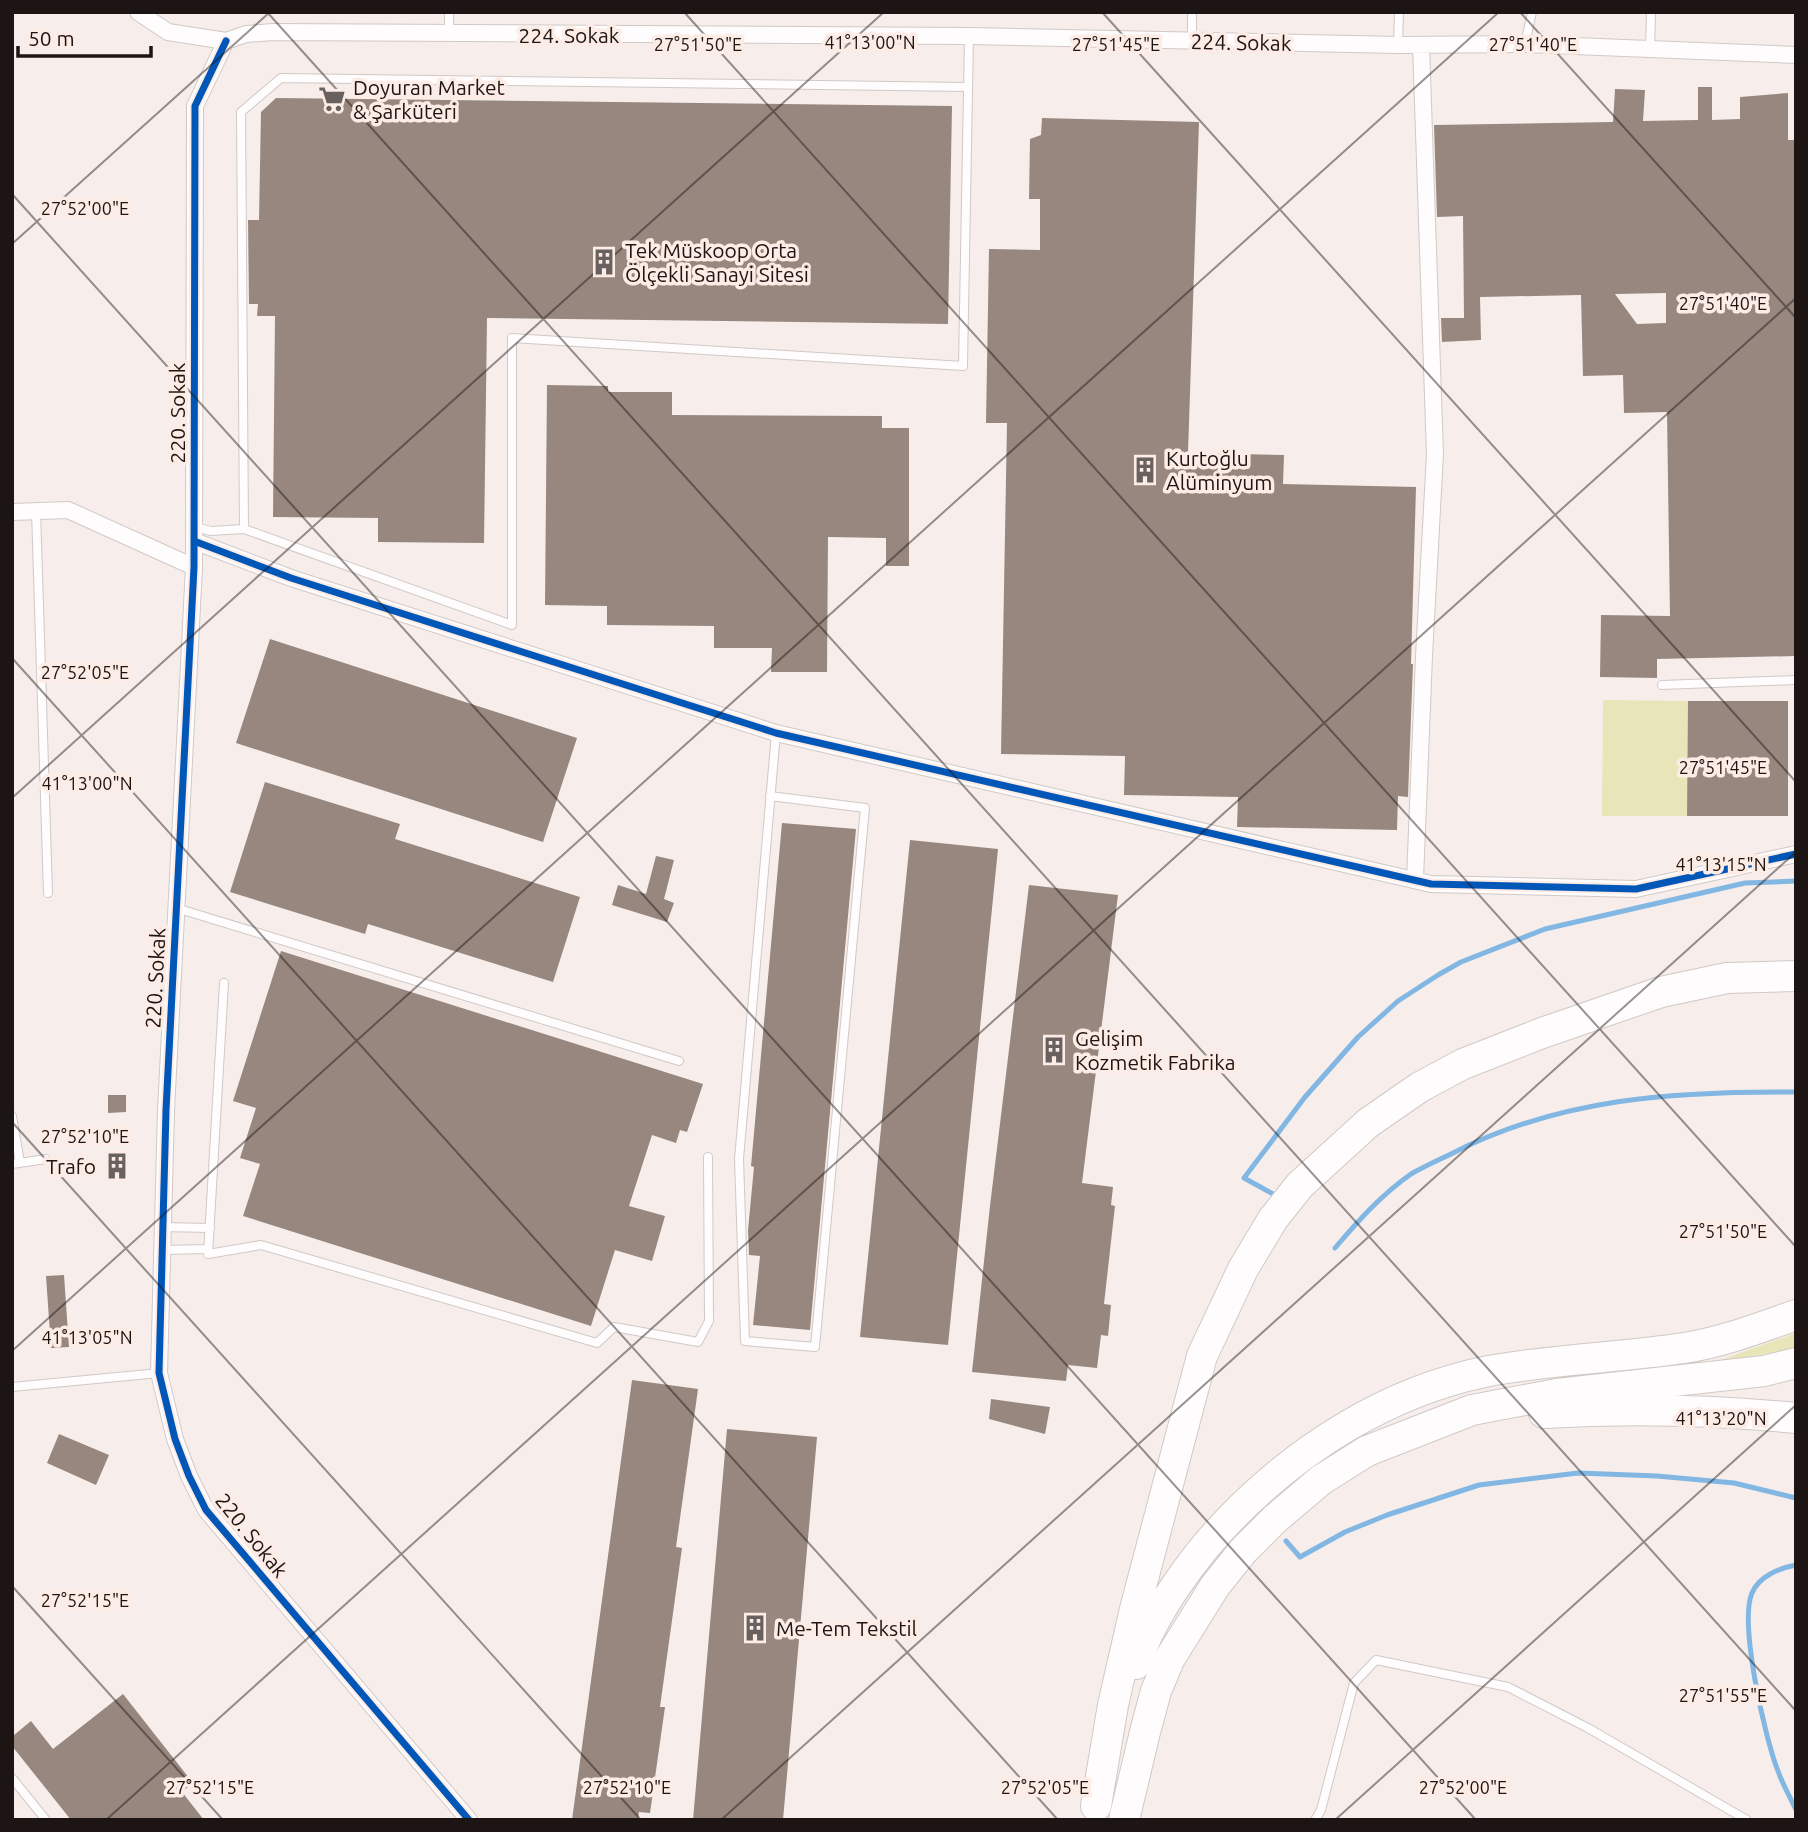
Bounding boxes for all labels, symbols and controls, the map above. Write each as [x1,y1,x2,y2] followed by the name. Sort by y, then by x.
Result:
[18,14,150,58] scale bar
[519,23,620,47] street label: 224. Sokak
[28,26,75,50] text: 50 m
[1190,29,1292,55] street label: 224. Sokak
[824,32,916,52] text: 41°13'00"N
[654,34,742,54] text: 27°51'50"E
[1072,34,1160,54] text: 27°51'45"E
[1489,34,1577,54] text: 27°51'40"E
[353,75,505,123] place label: Doyuran Market & Şarküteri
[317,84,347,114] supermarket icon: Doyuran Market & Şarküteri
[41,198,129,218] text: 27°52'00"E
[625,238,809,286] place label: Tek Müskoop Orta Ölçekli Sanayi Sitesi
[589,247,619,277] building icon: Tek Müskoop Orta Ölçekli Sanayi Sitesi
[1679,293,1767,313] text: 27°51'40"E
[165,362,189,463] street label: 220. Sokak
[1166,446,1272,494] place label: Kurtoğlu Alüminyum
[1130,455,1160,485] building icon: Kurtoğlu Alüminyum
[41,662,129,682] text: 27°52'05"E
[1679,757,1767,777] text: 27°51'45"E
[41,773,133,793] text: 41°13'00"N
[1675,854,1767,874] text: 41°13'15"N
[140,927,170,1029] street label: 220. Sokak
[1075,1026,1236,1074] place label: Gelişim Kozmetik Fabrika
[1039,1035,1069,1065] building icon: Gelişim Kozmetik Fabrika
[41,1126,129,1146] text: 27°52'10"E
[102,1151,132,1181] building icon: Trafo
[46,1154,96,1178] place label: Trafo
[1679,1221,1767,1241] text: 27°51'50"E
[41,1327,133,1347] text: 41°13'05"N
[1675,1408,1767,1428] text: 41°13'20"N
[211,1488,293,1582] street label: 220. Sokak
[41,1590,129,1610] text: 27°52'15"E
[740,1613,770,1643] building icon: Me-Tem Tekstil
[776,1616,917,1640] place label: Me-Tem Tekstil
[1679,1685,1767,1705] text: 27°51'55"E
[166,1777,254,1797] text: 27°52'15"E
[583,1777,671,1797] text: 27°52'10"E
[1001,1777,1089,1797] text: 27°52'05"E
[1419,1777,1507,1797] text: 27°52'00"E

